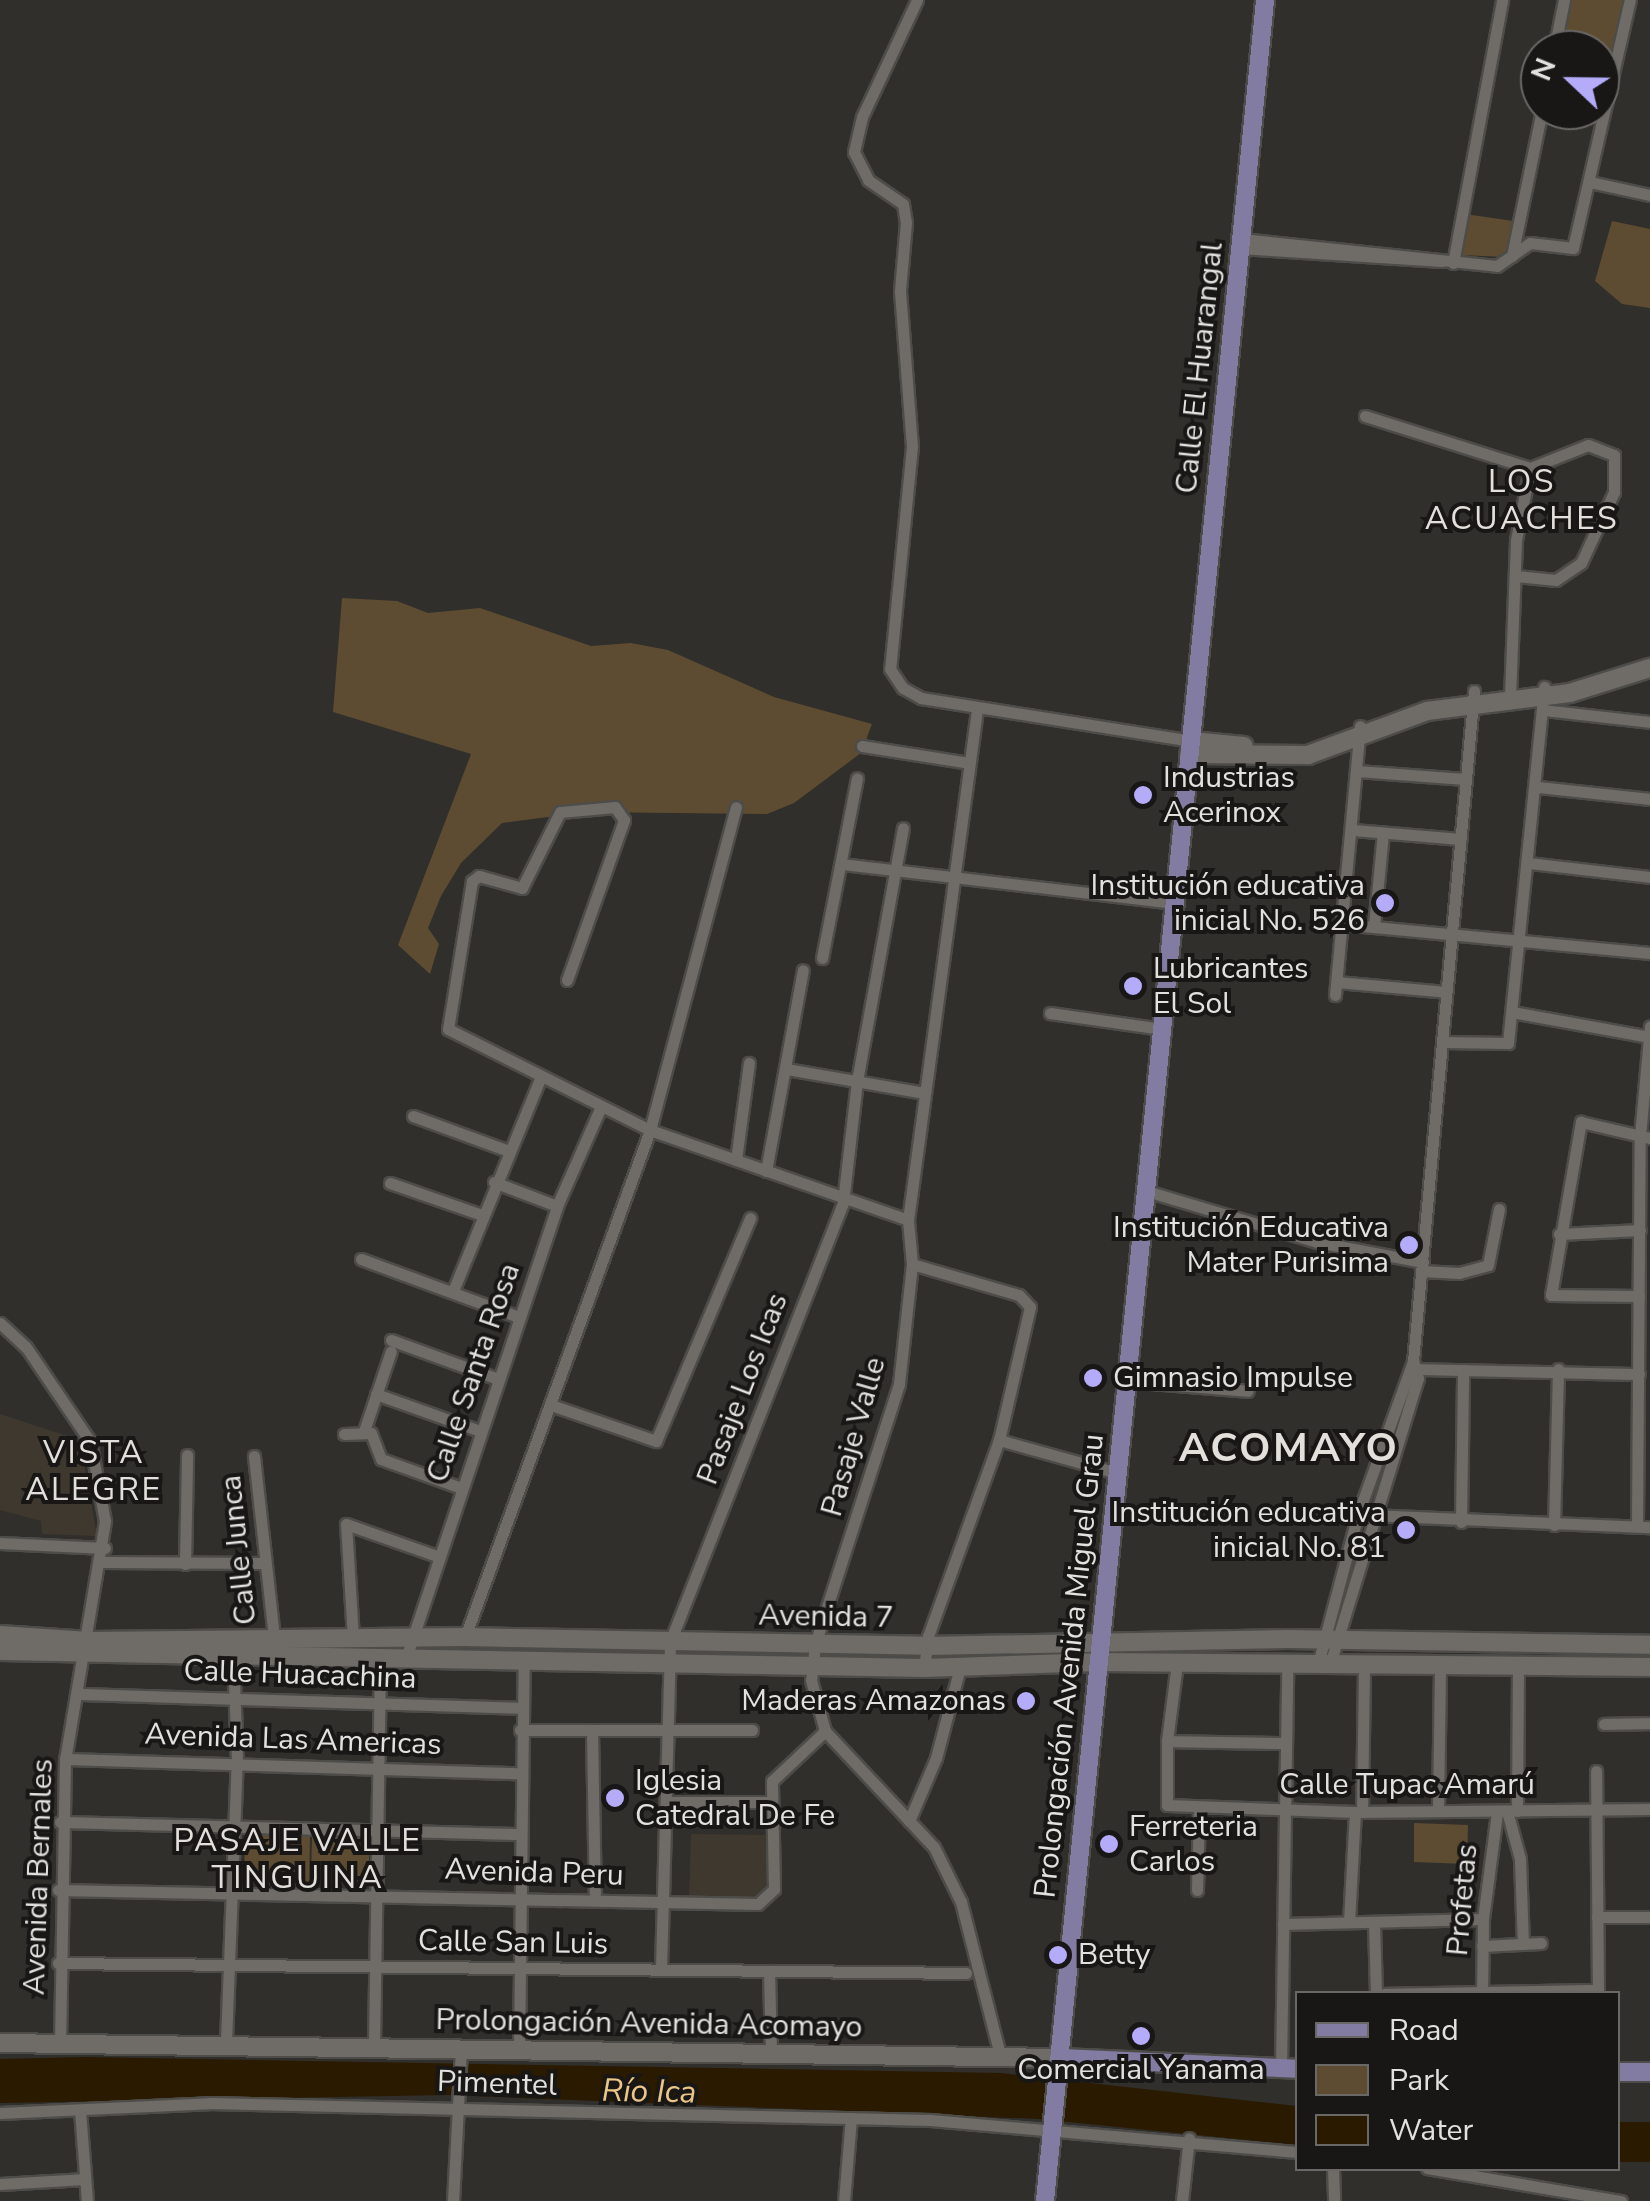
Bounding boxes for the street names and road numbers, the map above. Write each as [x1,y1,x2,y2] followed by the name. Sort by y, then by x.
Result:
[1169,241,1231,495] street label: Calle El Huarangal
[420,1259,528,1487] street label: Calle Santa Rosa
[690,1288,796,1490] street label: Pasaje Los Icas
[814,1353,894,1521] street label: Pasaje Valle
[1028,1432,1112,1900] street label: Prolongación Avenida Miguel Grau
[213,1473,265,1627] street label: Calle Junca
[758,1598,894,1636] street label: Avenida 7
[183,1653,417,1697] street label: Calle Huacachina
[144,1717,442,1763] street label: Avenida Las Americas
[17,1758,61,1996] street label: Avenida Bernales
[1279,1767,1535,1803] street label: Calle Tupac Amarú
[1440,1843,1486,1957] street label: Profetas
[444,1852,624,1894] street label: Avenida Peru
[418,1923,608,1963] street label: Calle San Luis
[435,2002,863,2046] street label: Prolongación Avenida Acomayo
[436,2064,558,2104] street label: Pimentel

